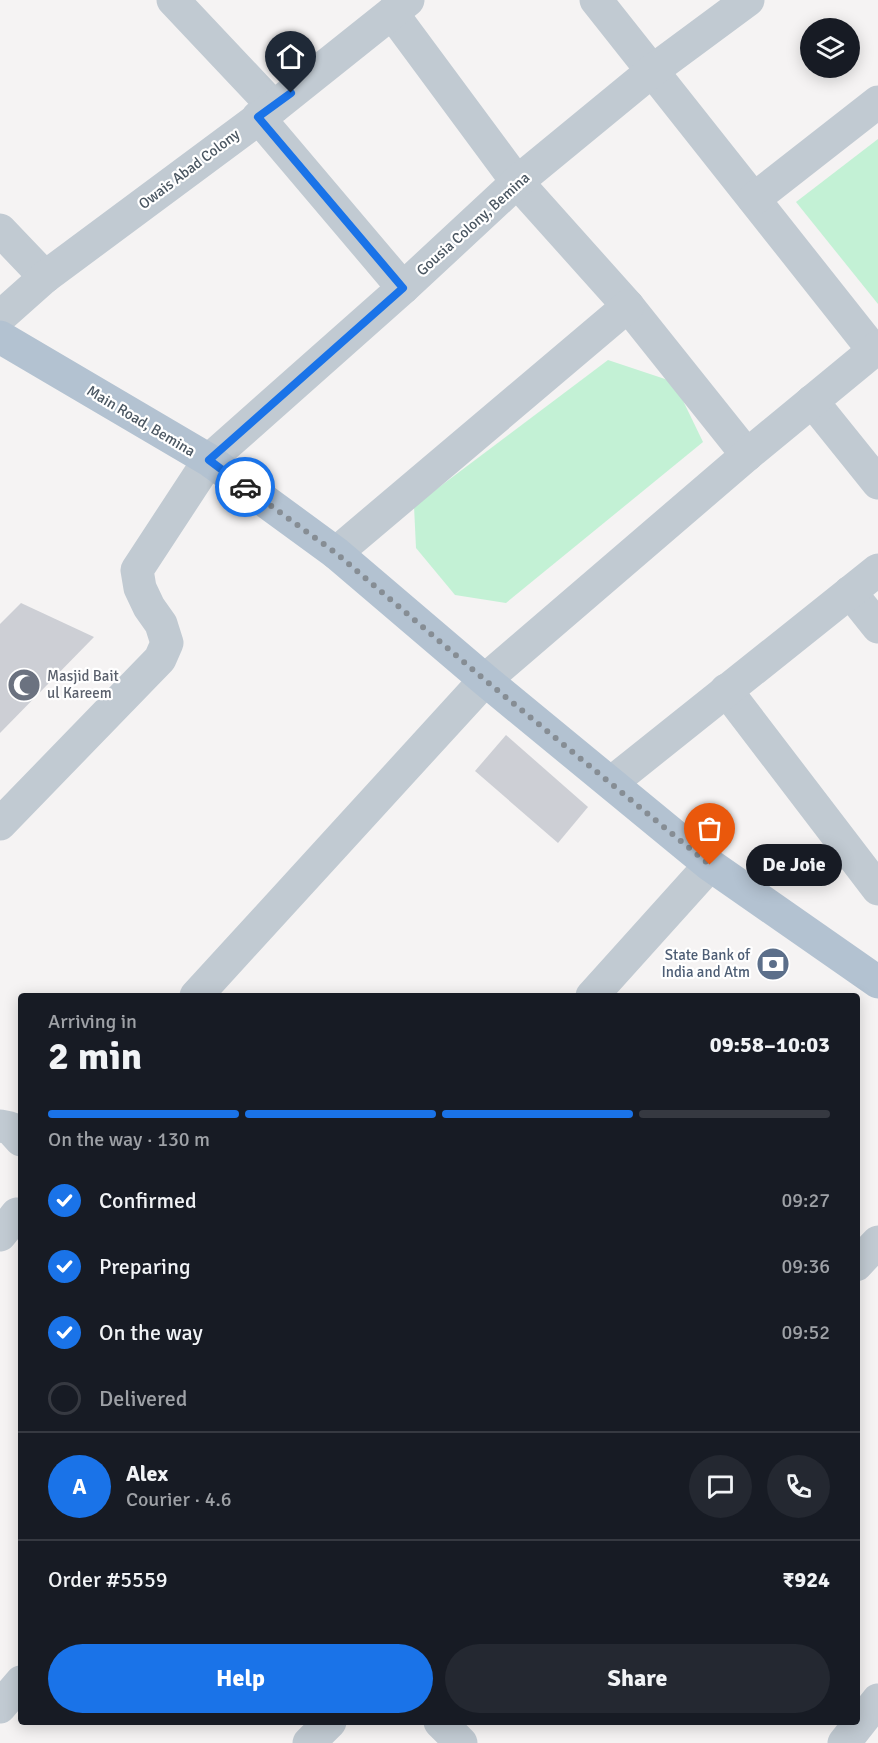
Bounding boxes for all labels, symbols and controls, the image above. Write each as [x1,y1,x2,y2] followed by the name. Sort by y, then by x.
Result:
[800,18,860,78] map controls
[800,18,860,78] button: layers
[265,31,316,93] pin
[274,40,307,73] icon: home
[135,125,243,213] street label: Owais Abad Colony
[413,169,533,279] street label: Gousia Colony, Bemina
[84,382,198,460] street label: Main Road, Bemina
[215,457,275,517] courier
[229,471,262,504] icon: car
[6,667,42,703] mosque icon: Masjid Bait ul Kareem
[47,667,119,702] place label: Masjid Bait ul Kareem
[684,803,735,865] pin
[693,812,726,845] icon: bag
[746,844,842,886] callout: De Joie
[762,852,826,877] text: De Joie
[661,946,751,981] place label: State Bank of India and Atm
[755,946,791,982] bank icon: State Bank of India and Atm
[48,1009,137,1034] text: Arriving in
[710,1031,830,1058] text: 09:58–10:03
[48,1032,142,1080] text: 2 min
[48,1127,210,1152] text: On the way · 130 m
[48,1184,81,1217] icon: check
[99,1187,197,1214] text: Confirmed
[781,1188,830,1213] text: 09:27
[48,1250,81,1283] icon: check
[99,1253,191,1280] text: Preparing
[781,1254,830,1279] text: 09:36
[48,1316,81,1349] icon: check
[99,1319,203,1346] text: On the way
[781,1320,830,1345] text: 09:52
[99,1385,187,1412] text: Delivered
[689,1455,752,1518] button: chat
[767,1455,830,1518] button: phone
[126,1460,168,1487] text: Alex
[72,1473,87,1500] text: A
[126,1487,232,1512] text: Courier · 4.6
[48,1566,168,1593] text: Order #5559
[782,1566,830,1593] text: ₹924
[48,1644,433,1713] button: Help
[445,1644,830,1713] button: Share

